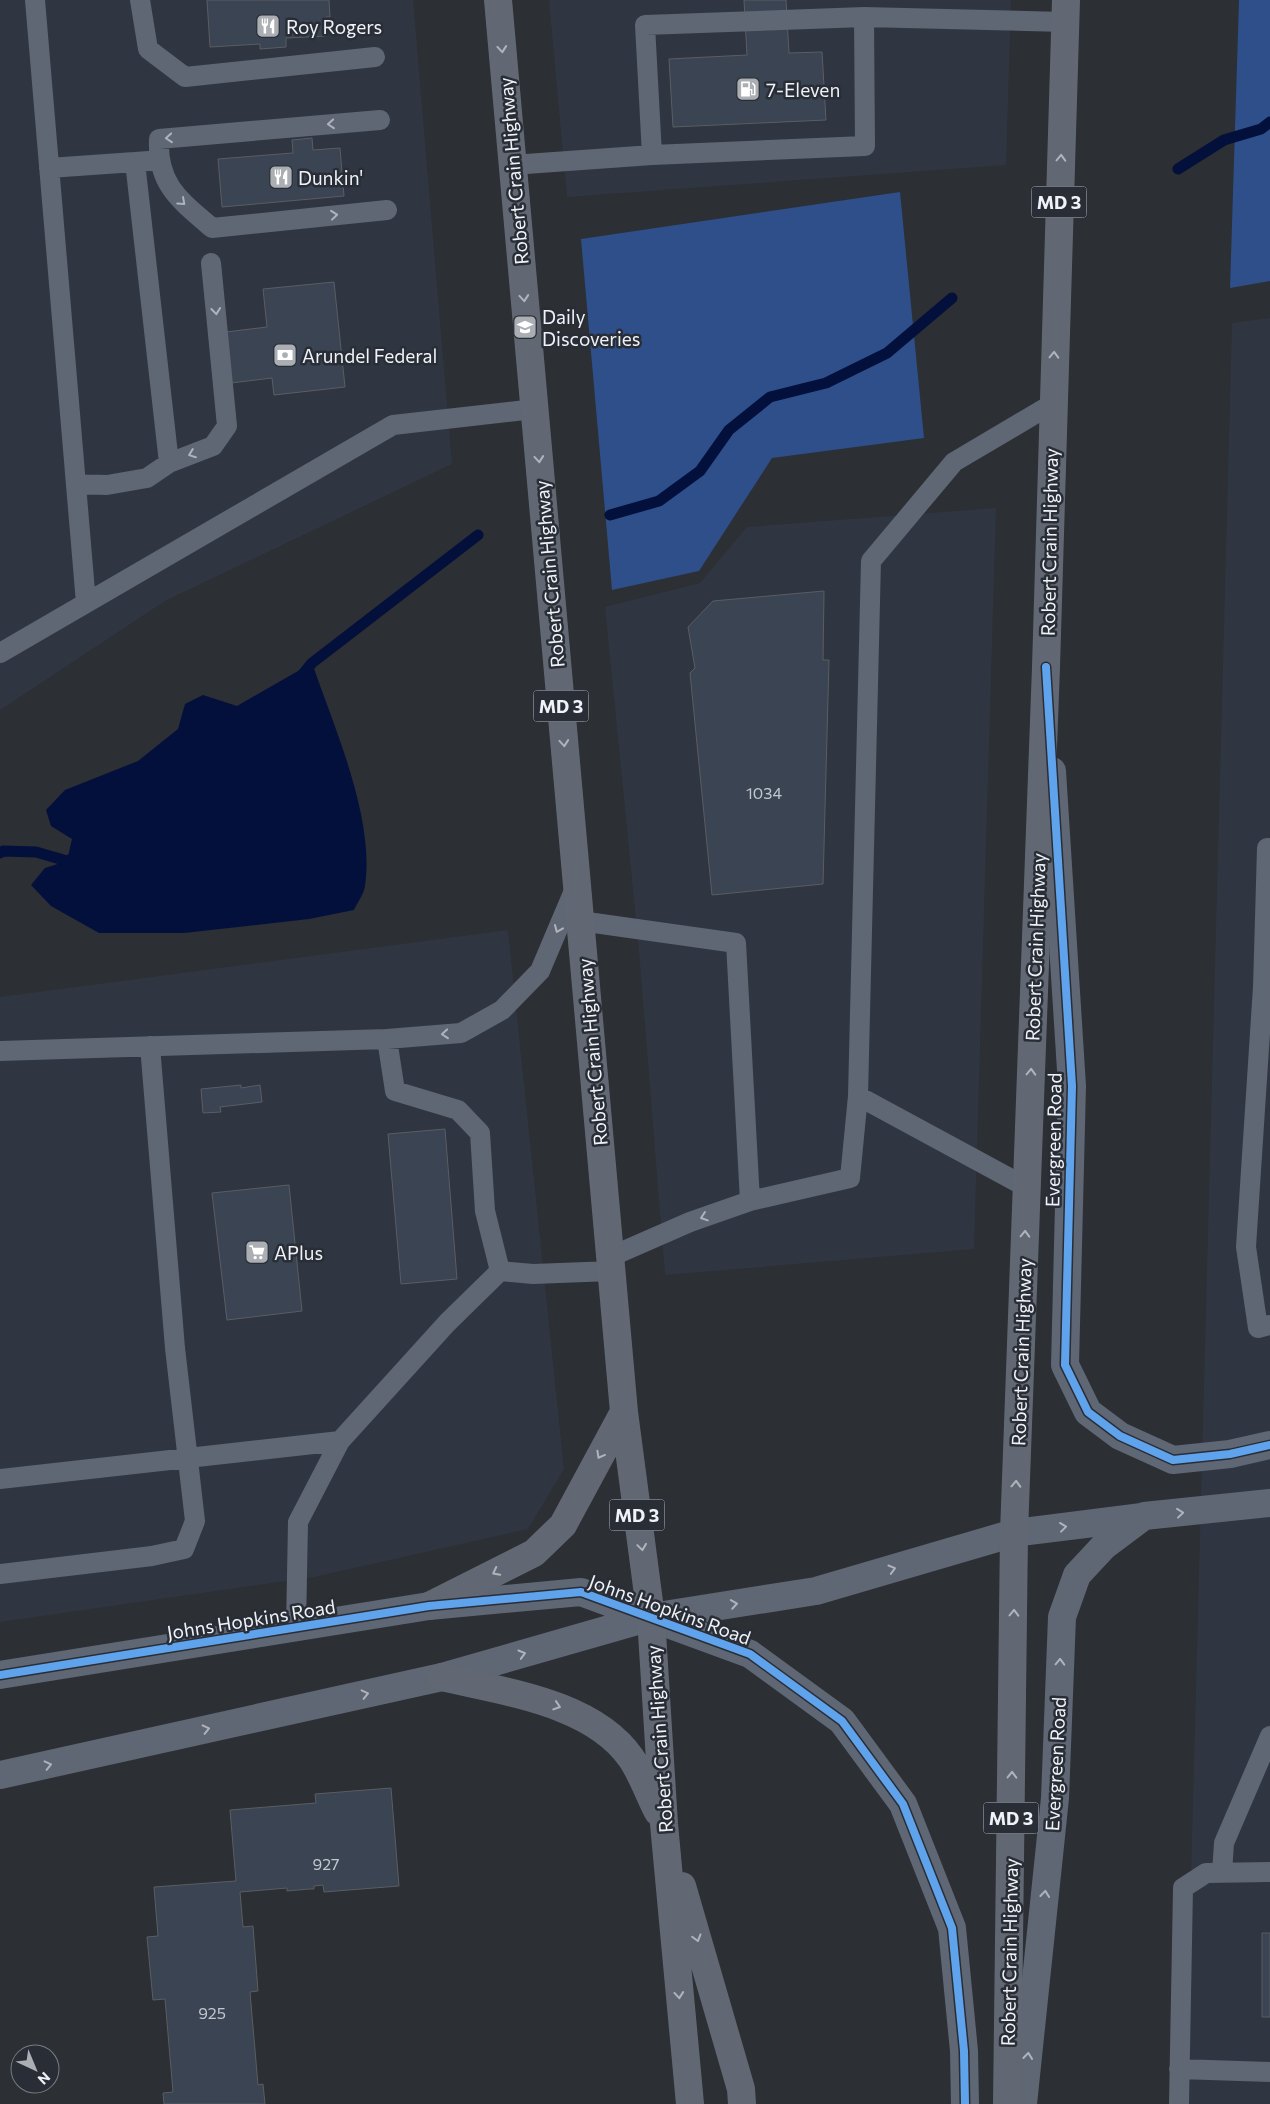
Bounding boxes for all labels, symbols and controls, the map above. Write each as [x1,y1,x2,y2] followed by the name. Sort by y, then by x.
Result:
[255,13,281,39] restaurant icon: Roy Rogers
[286,15,382,38] place label: Roy Rogers
[496,45,507,53] one-way arrow
[493,76,533,266] street label: Robert Crain Highway
[735,76,761,102] fuel station icon: 7-Eleven
[766,78,840,101] place label: 7-Eleven
[327,118,335,129] one-way arrow
[165,132,173,143] one-way arrow
[1055,154,1066,162] one-way arrow
[268,164,294,190] restaurant icon: Dunkin'
[298,166,363,189] place label: Dunkin'
[1032,186,1086,218] road number: MD 3
[177,196,186,205] one-way arrow
[331,210,339,221] one-way arrow
[519,294,530,302] one-way arrow
[542,305,641,350] place label: Daily Discoveries
[210,308,221,316] one-way arrow
[512,314,538,340] school or university icon: Daily Discoveries
[272,342,298,368] bank icon: Arundel Federal
[302,344,437,367] place label: Arundel Federal
[1049,351,1059,359] one-way arrow
[188,448,196,458] one-way arrow
[1036,448,1062,636] street label: Robert Crain Highway
[533,456,544,464] one-way arrow
[529,479,569,669] street label: Robert Crain Highway
[534,690,588,721] road number: MD 3
[559,740,570,748] one-way arrow
[746,783,782,802] house number: 1034
[1020,852,1050,1041] street label: Robert Crain Highway
[553,924,564,933] one-way arrow
[572,957,612,1147] street label: Robert Crain Highway
[441,1028,449,1039] one-way arrow
[1025,1068,1036,1076] one-way arrow
[1040,1073,1066,1207] street label: Evergreen Road
[700,1211,709,1221] one-way arrow
[1019,1230,1030,1238] one-way arrow
[244,1239,270,1265] supermarket icon: APlus
[274,1241,323,1264] place label: APlus
[1006,1257,1036,1446] street label: Robert Crain Highway
[597,1449,607,1458] one-way arrow
[1011,1480,1021,1488] one-way arrow
[610,1500,664,1530] road number: MD 3
[1176,1508,1184,1519] one-way arrow
[1059,1522,1067,1533] one-way arrow
[636,1544,647,1552] one-way arrow
[887,1564,896,1574] one-way arrow
[492,1566,501,1576] one-way arrow
[586,1569,754,1649] street label: Johns Hopkins Road
[165,1594,337,1644] street label: Johns Hopkins Road
[730,1599,738,1610] one-way arrow
[1009,1609,1019,1616] one-way arrow
[641,1644,677,1834] street label: Robert Crain Highway
[518,1649,526,1659] one-way arrow
[1055,1658,1065,1666] one-way arrow
[360,1689,369,1700] one-way arrow
[1040,1696,1070,1832] street label: Evergreen Road
[552,1700,561,1710] one-way arrow
[202,1724,211,1735] one-way arrow
[43,1760,52,1770] one-way arrow
[1006,1771,1017,1779] one-way arrow
[984,1802,1038,1834] road number: MD 3
[313,1854,339,1873] house number: 927
[996,1858,1022,2046] street label: Robert Crain Highway
[1039,1890,1050,1898] one-way arrow
[691,1934,701,1942] one-way arrow
[674,1991,685,1999] one-way arrow
[198,2003,226,2022] house number: 925
[10,2044,60,2094] north arrow
[1022,2051,1033,2059] one-way arrow
[35,2069,54,2088] text: N

